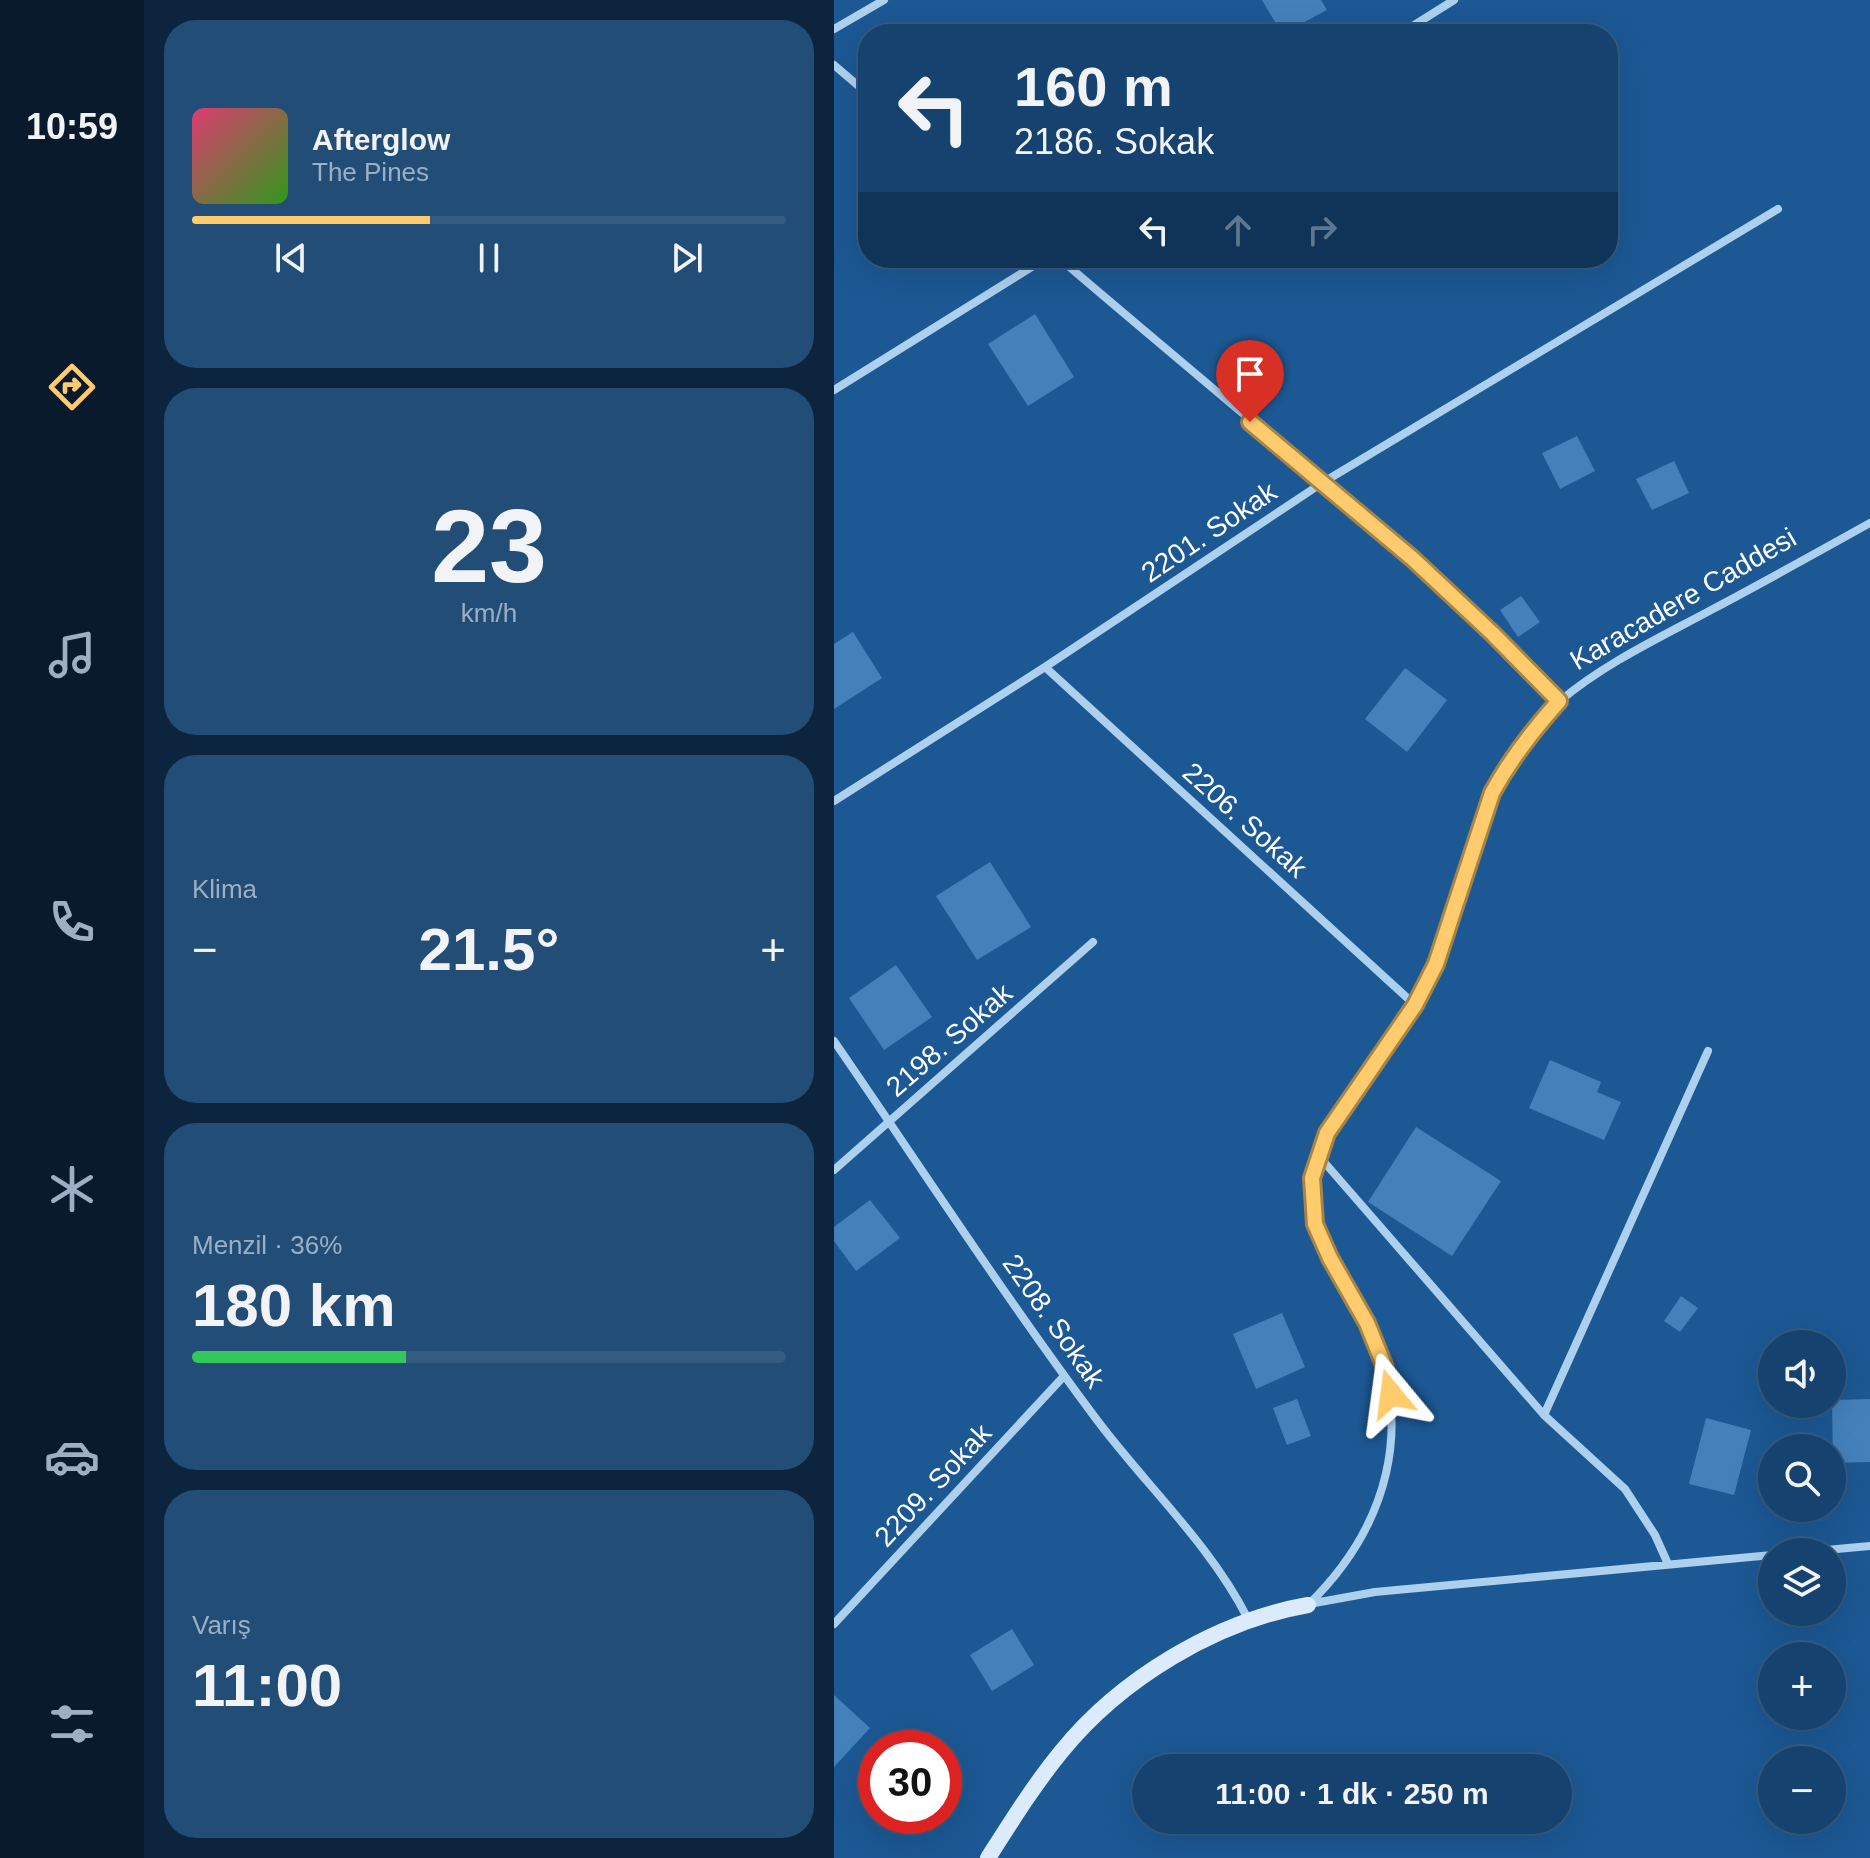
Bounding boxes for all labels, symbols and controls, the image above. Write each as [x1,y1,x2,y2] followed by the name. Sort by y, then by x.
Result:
[1014,55,1173,118] text: 160 m
[882,56,986,160] icon: left
[26,106,118,147] text: 10:59
[1014,121,1214,162] text: 2186. Sokak
[312,123,450,156] text: Afterglow
[312,157,429,187] text: The Pines
[1132,208,1176,252] icon: left
[1216,208,1260,252] icon: ahead
[1300,208,1344,252] icon: right
[269,236,313,280] icon: previous
[467,236,511,280] icon: pause
[665,236,709,280] icon: next
[1216,340,1284,422] pin
[1228,352,1272,396] icon: arrive
[44,359,100,415] icon: directions
[1136,475,1283,588] street label: 2201. Sokak
[431,488,547,604] text: 23
[1565,522,1801,676] street label: Karacadere Caddesi
[461,598,517,628] text: km/h
[44,627,100,683] icon: music
[1177,756,1314,884] street label: 2206. Sokak
[192,874,257,904] text: Klima
[44,894,100,950] icon: phone
[419,916,559,983] text: 21.5°
[192,925,218,974] text: −
[760,925,786,974] text: +
[880,977,1019,1103] street label: 2198. Sokak
[44,1161,100,1217] icon: climate
[192,1230,342,1260] text: Menzil · 36%
[997,1248,1112,1394] street label: 2208. Sokak
[192,1272,396,1339] text: 180 km
[1758,1330,1846,1834] map controls
[1758,1330,1846,1418] button: sound
[1349,1352,1433,1436] position arrow
[869,1417,998,1552] street label: 2209. Sokak
[44,1429,100,1485] icon: car
[1758,1434,1846,1522] button: search
[1758,1538,1846,1626] button: layers
[192,1610,251,1640] text: Varış
[1758,1642,1846,1730] button: +
[192,1652,342,1719] text: 11:00
[44,1696,100,1752] icon: filters
[858,1730,962,1834] speed limit sign: 30
[1758,1746,1846,1834] button: −
[1215,1777,1489,1810] text: 11:00 · 1 dk · 250 m

